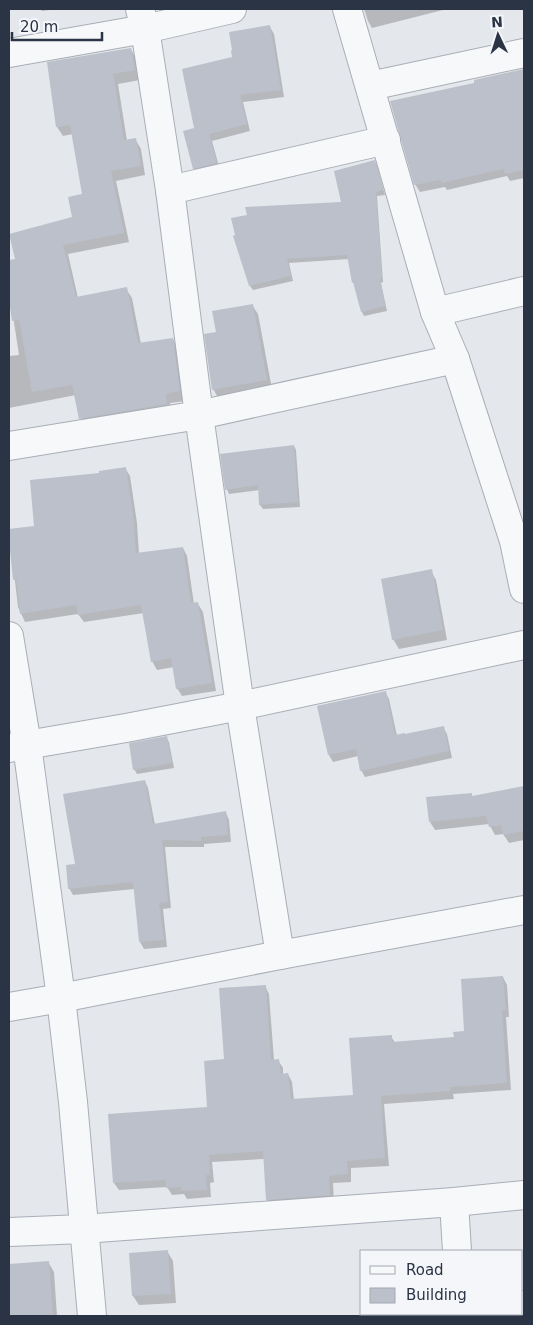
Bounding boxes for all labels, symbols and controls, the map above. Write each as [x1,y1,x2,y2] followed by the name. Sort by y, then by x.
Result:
[12,10,102,42] scale bar
[473,10,523,60] north arrow
[491,14,503,30] text: N
[20,18,58,36] text: 20 m
[360,1250,523,1315] legend
[406,1261,444,1279] text: Road
[406,1286,467,1304] text: Building

